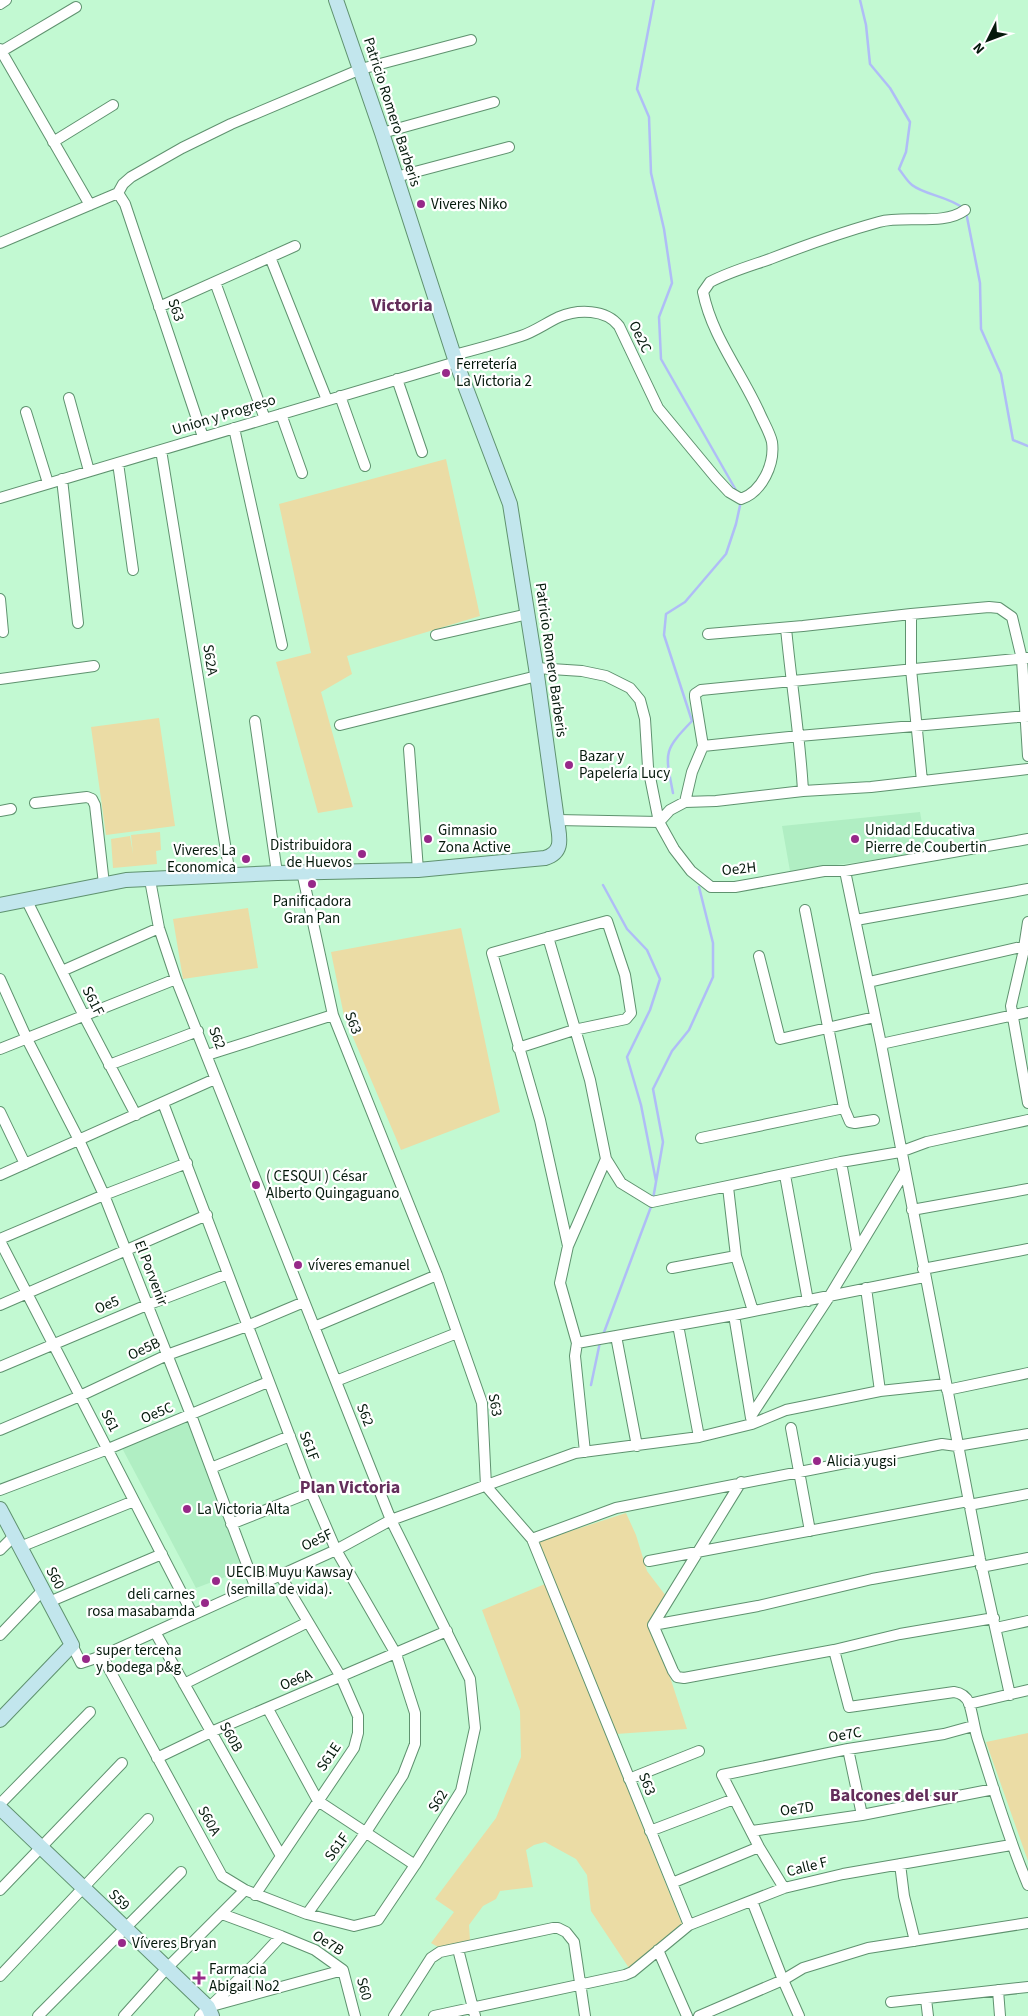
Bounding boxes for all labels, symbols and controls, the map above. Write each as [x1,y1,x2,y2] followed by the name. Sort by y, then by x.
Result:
[963,15,1013,65] north arrow
[358,35,426,189] street label: Patricio Romero Barberis
[969,38,990,58] text: N
[431,194,507,215] place label: Viveres Niko
[415,198,427,210] marker: Viveres Niko
[370,293,433,318] district label: Victoria
[162,296,190,324] street label: S63
[623,317,657,357] street label: Oe2C
[456,354,532,392] place label: Ferretería La Victoria 2
[440,367,452,379] marker: Ferretería La Victoria 2
[170,389,278,441] street label: Union y Progreso
[530,581,572,739] street label: Patricio Romero Barberis
[197,643,223,678] street label: S62A
[579,746,670,784] place label: Bazar y Papelería Lucy
[563,759,575,771] marker: Bazar y Papelería Lucy
[438,820,511,858] place label: Gimnasio Zona Active
[865,820,987,858] place label: Unidad Educativa Pierre de Coubertin
[422,833,434,845] marker: Gimnasio Zona Active
[849,833,861,845] marker: Unidad Educativa Pierre de Coubertin
[270,835,352,873] place label: Distribuidora de Huevos
[167,840,236,878] place label: Viveres La Economica
[356,848,368,860] marker: Distribuidora de Huevos
[240,853,252,865] marker: Viveres La Economica
[721,857,757,881] street label: Oe2H
[306,878,318,890] marker: Panificadora Gran Pan
[273,891,351,929] place label: Panificadora Gran Pan
[77,983,110,1020] street label: S61F
[339,1009,367,1037] street label: S63
[203,1024,231,1052] street label: S62
[266,1166,399,1204] place label: ( CESQUI ) César Alberto Quingaguano
[250,1179,262,1191] marker: ( CESQUI ) César Alberto Quingaguano
[129,1237,173,1309] street label: El Porvenir
[308,1255,410,1276] place label: víveres emanuel
[292,1259,304,1271] marker: víveres emanuel
[91,1290,123,1320] street label: Oe5
[124,1332,164,1366] street label: Oe5B
[483,1392,507,1418] street label: S63
[138,1397,177,1429] street label: Oe5C
[351,1400,379,1430] street label: S62
[95,1406,125,1436] street label: S61
[294,1428,324,1464] street label: S61F
[827,1451,896,1472] place label: Alicia yugsi
[811,1455,823,1467] marker: Alicia yugsi
[300,1475,400,1500] district label: Plan Victoria
[197,1499,290,1520] place label: La Victoria Alta
[181,1503,193,1515] marker: La Victoria Alta
[298,1523,337,1556] street label: Oe5F
[226,1562,353,1600] place label: UECIB Muyu Kawsay (semilla de vida).
[40,1563,70,1593] street label: S60
[210,1575,222,1587] marker: UECIB Muyu Kawsay (semilla de vida).
[87,1584,195,1622] place label: deli carnes rosa masabamda
[199,1597,211,1609] marker: deli carnes rosa masabamda
[96,1640,182,1678] place label: super tercena y bodega p&g
[80,1653,92,1665] marker: super tercena y bodega p&g
[277,1664,316,1696] street label: Oe6A
[214,1718,248,1756] street label: S60B
[827,1722,864,1748] street label: Oe7C
[312,1738,346,1776] street label: S61E
[633,1769,661,1799] street label: S63
[830,1783,959,1808] district label: Balcones del sur
[423,1786,453,1816] street label: S62
[779,1796,815,1822] street label: Oe7D
[192,1802,226,1840] street label: S60A
[320,1828,355,1865] street label: S61F
[784,1852,830,1882] street label: Calle F
[103,1884,135,1916] street label: S59
[308,1925,348,1961] street label: Oe7B
[132,1933,217,1954] place label: Víveres Bryan
[116,1937,128,1949] marker: Víveres Bryan
[209,1959,280,1997] place label: Farmacia Abigail No2
[193,1972,205,1984] marker: Farmacia Abigail No2
[351,1975,377,2003] street label: S60

